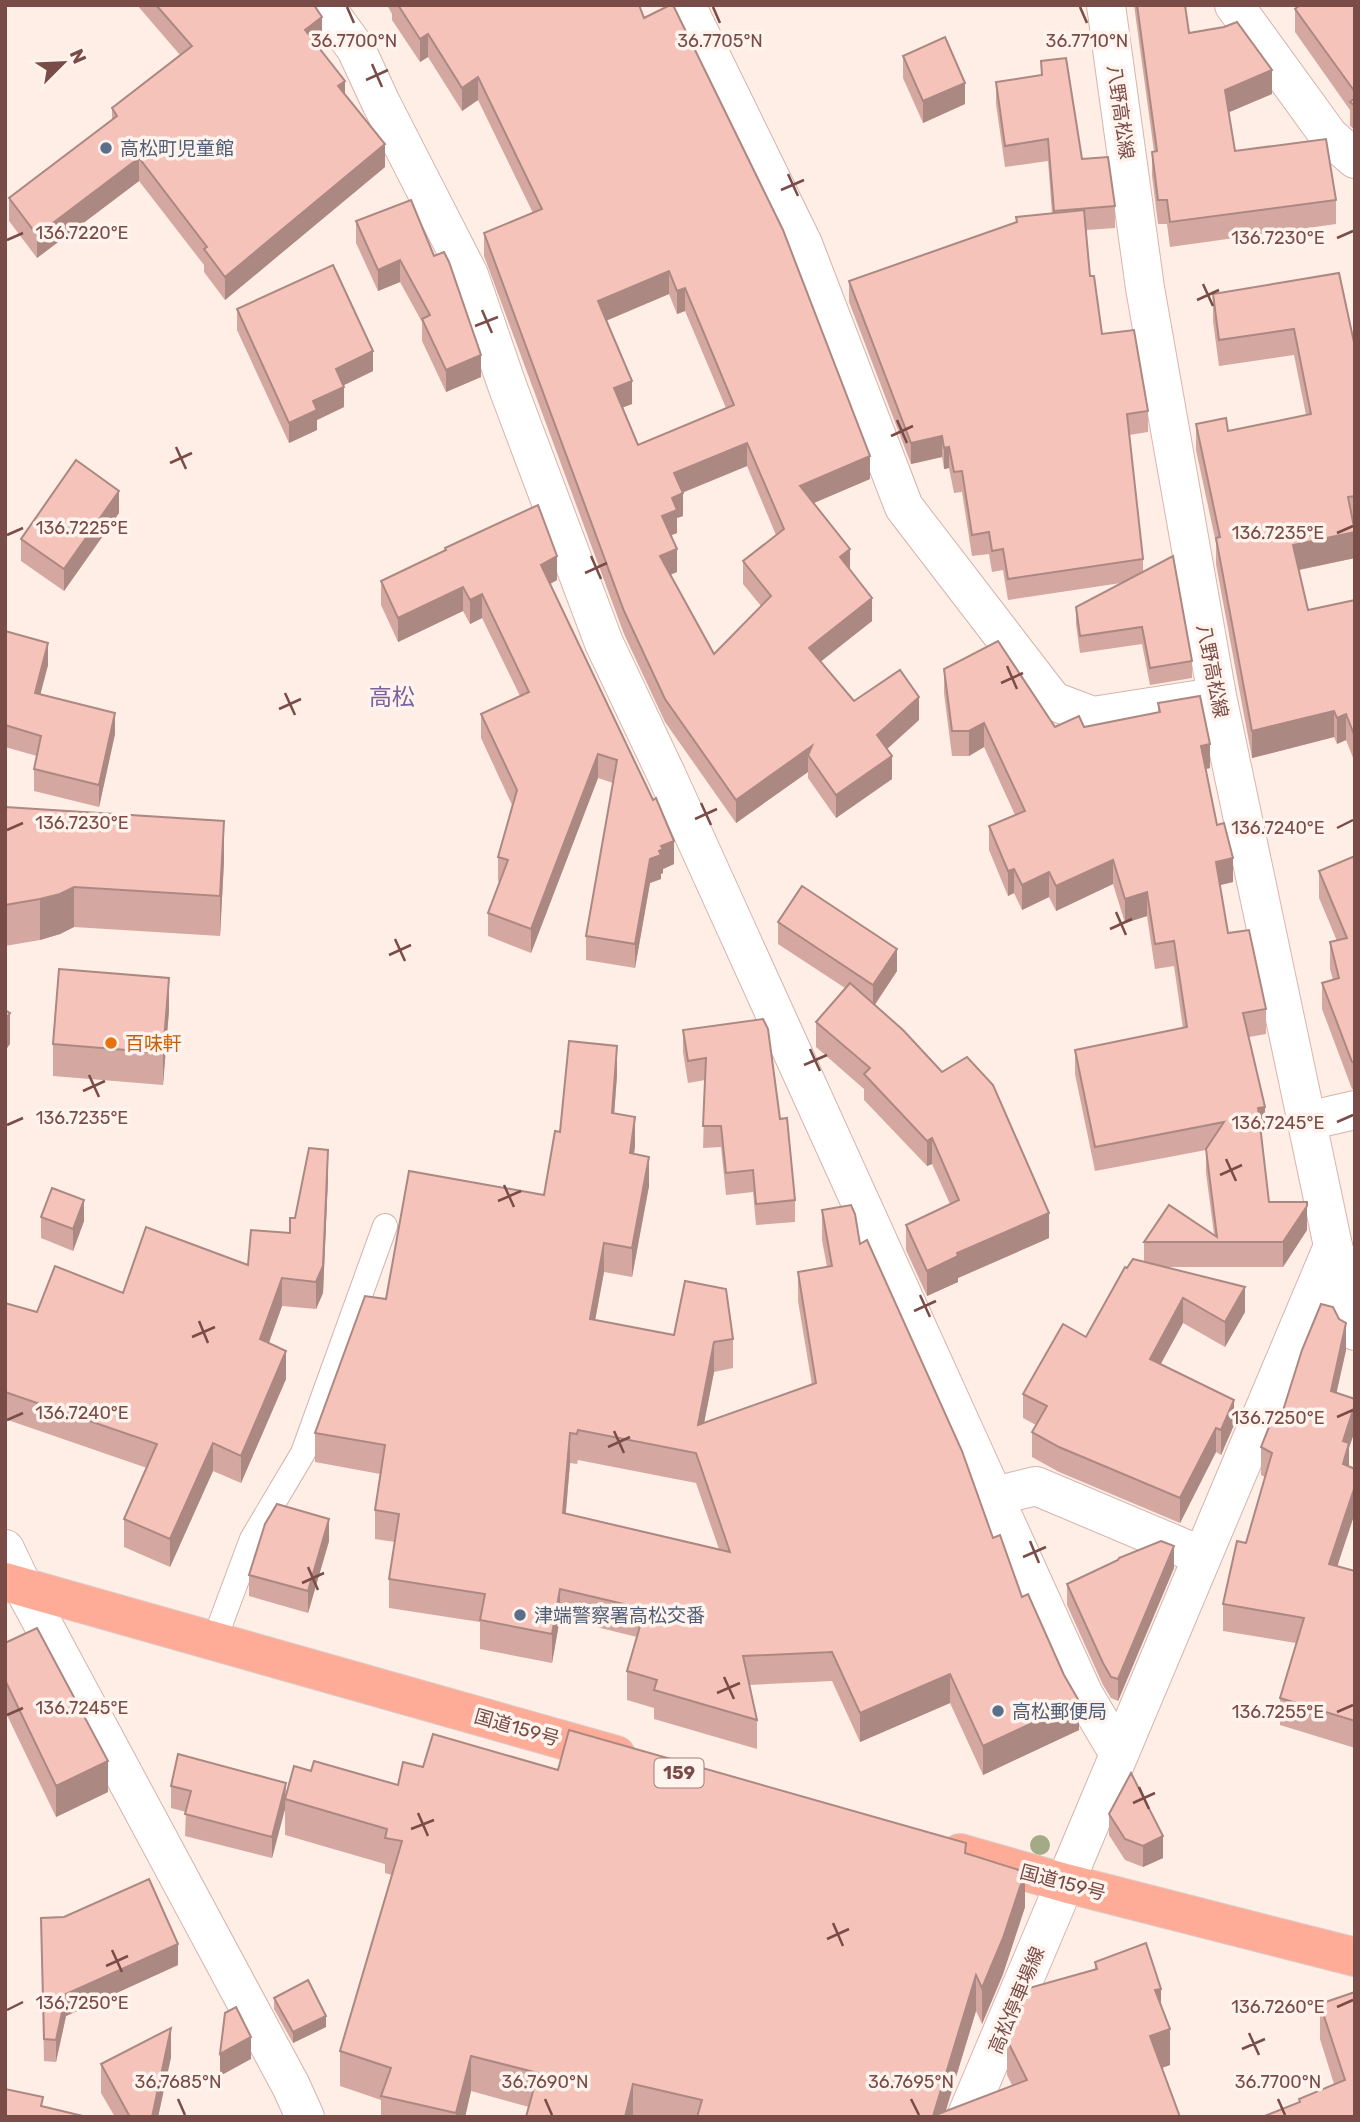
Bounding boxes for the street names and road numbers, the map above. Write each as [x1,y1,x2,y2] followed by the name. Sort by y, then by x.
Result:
[1103,63,1139,161] street label: 八野高松線
[1192,622,1233,720] street label: 八野高松線
[472,1704,562,1751] street label: 国道159号
[654,1758,704,1788] road number: 159
[1018,1860,1108,1905] street label: 国道159号
[984,1943,1049,2057] street label: 高松停車場線

